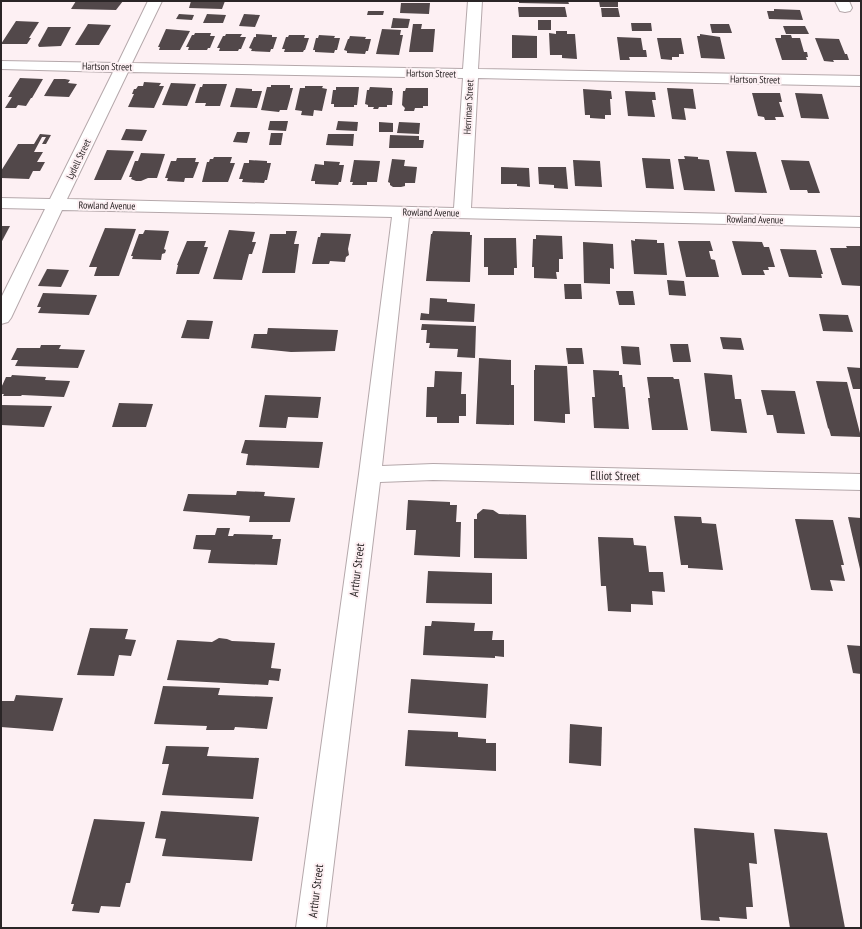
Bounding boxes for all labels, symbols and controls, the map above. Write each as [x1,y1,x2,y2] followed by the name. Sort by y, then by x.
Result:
[82,60,132,73] street label: Hartson Street
[406,67,456,80] street label: Hartson Street
[730,73,780,86] street label: Hartson Street
[461,79,476,135] street label: Herriman Street
[63,137,94,181] street label: Lydell Street
[79,199,135,212] street label: Rowland Avenue
[403,206,459,219] street label: Rowland Avenue
[727,213,783,226] street label: Rowland Avenue
[590,468,640,483] street label: Elliot Street
[346,542,367,598] street label: Arthur Street
[305,863,326,919] street label: Arthur Street

